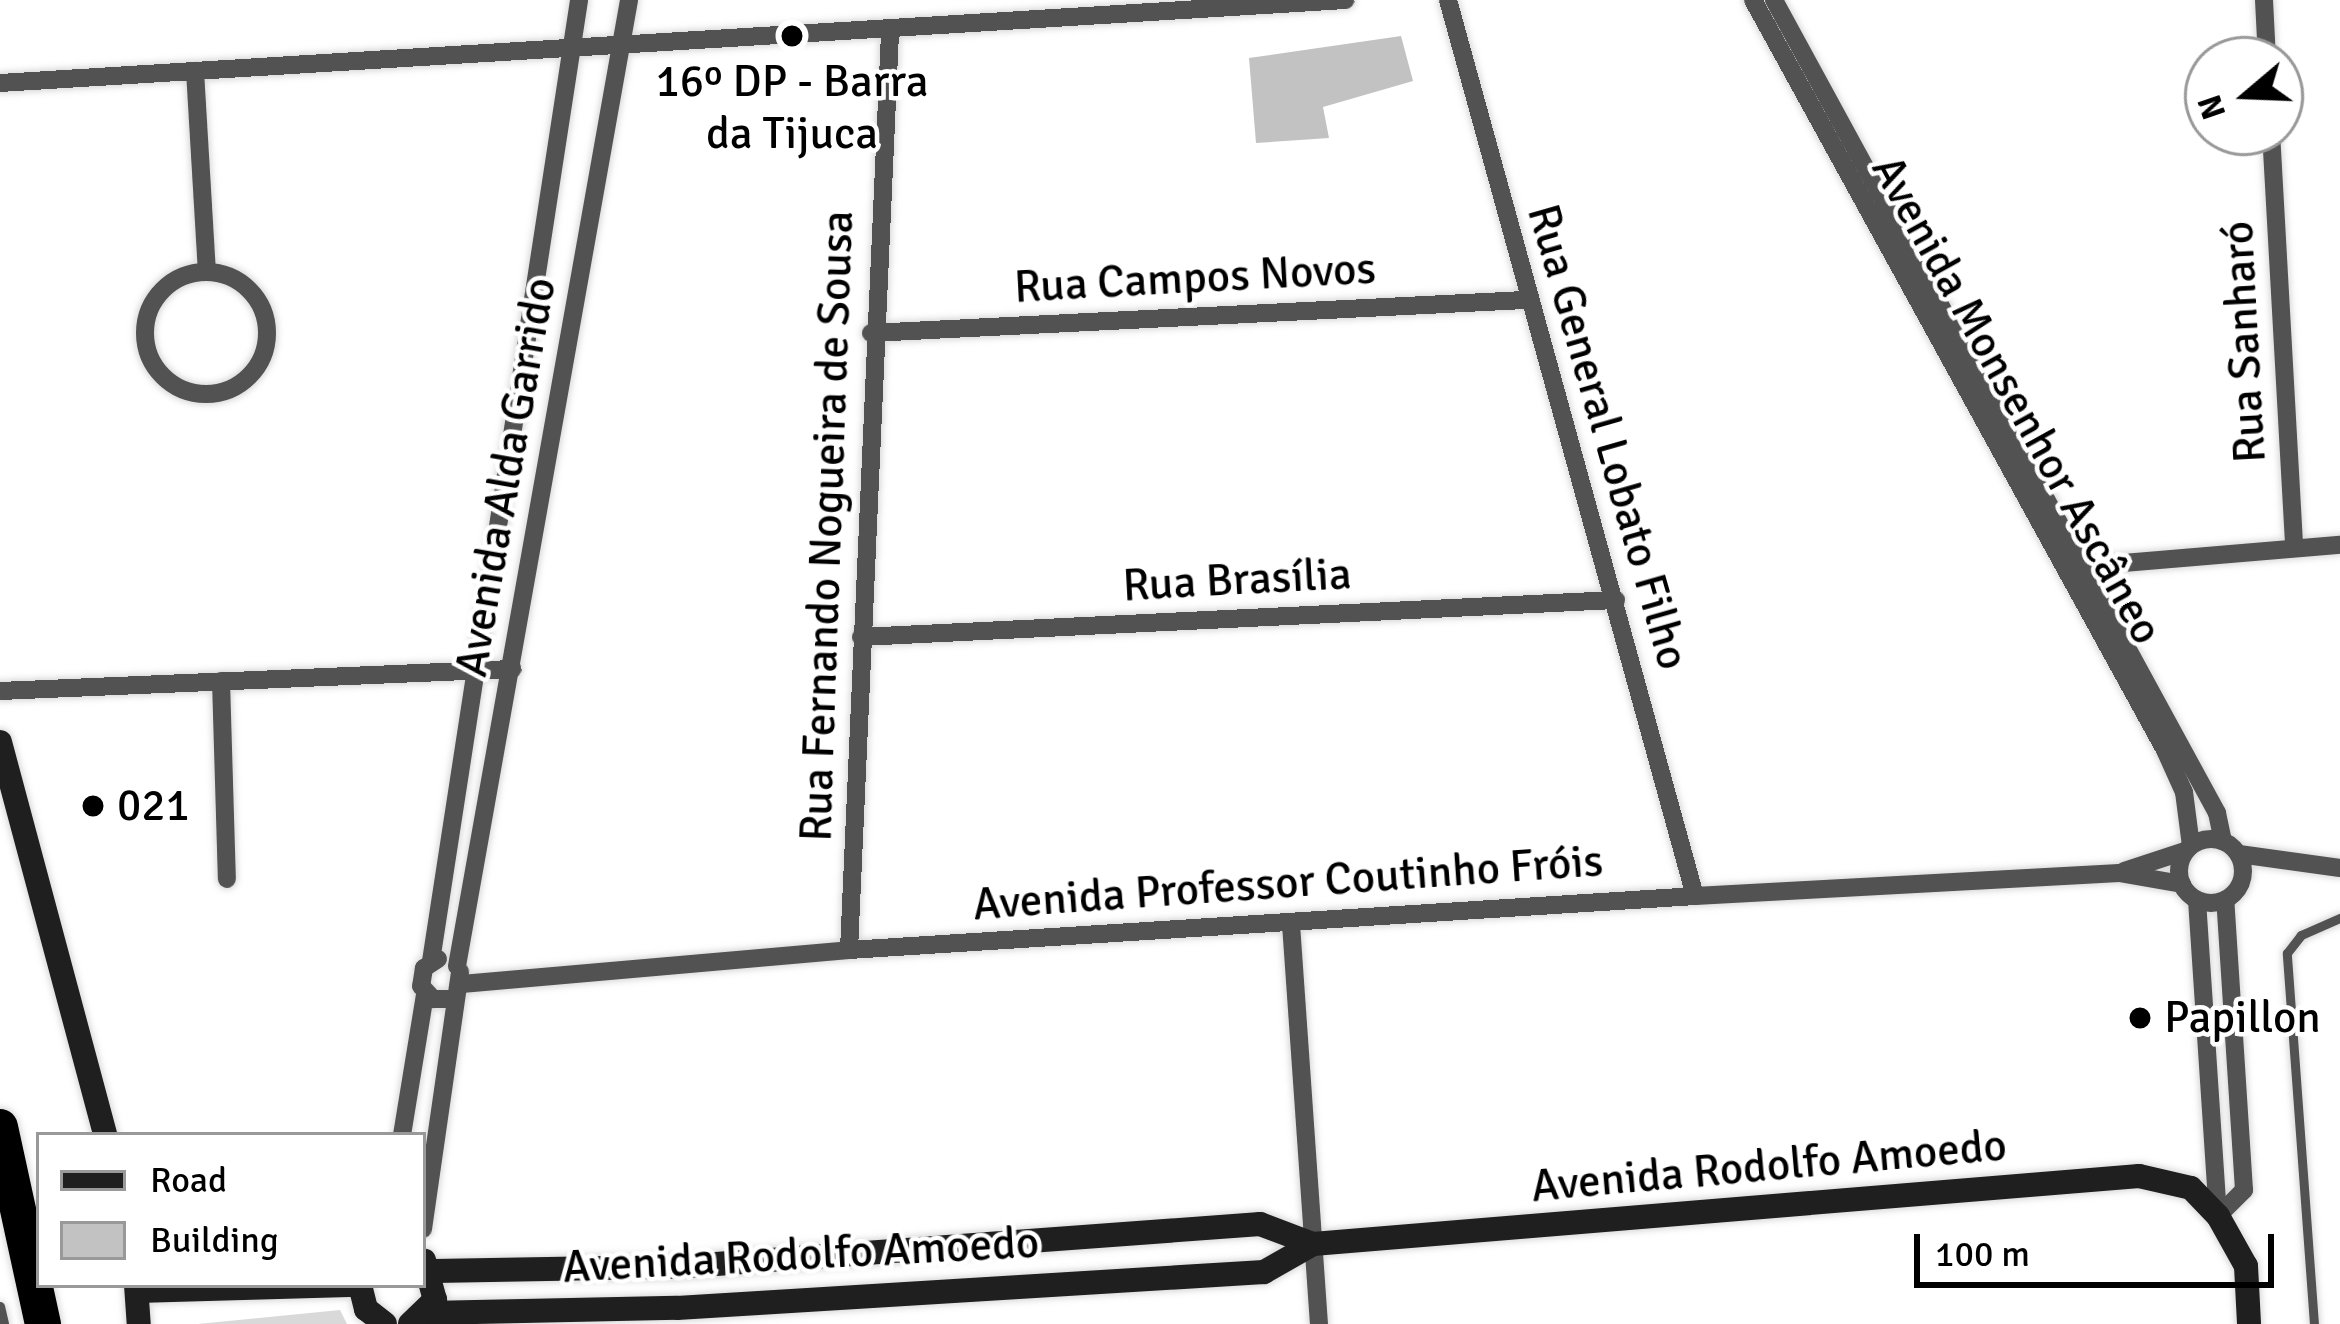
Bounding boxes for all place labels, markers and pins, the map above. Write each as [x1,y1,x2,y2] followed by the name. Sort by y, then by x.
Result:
[779,23,805,49] marker: 16º DP - Barra da Tijuca
[656,55,928,161] place label: 16º DP - Barra da Tijuca
[117,779,190,833] place label: 021
[80,793,106,819] marker: 021
[2164,991,2321,1045] place label: Papillon
[2127,1005,2153,1031] marker: Papillon

